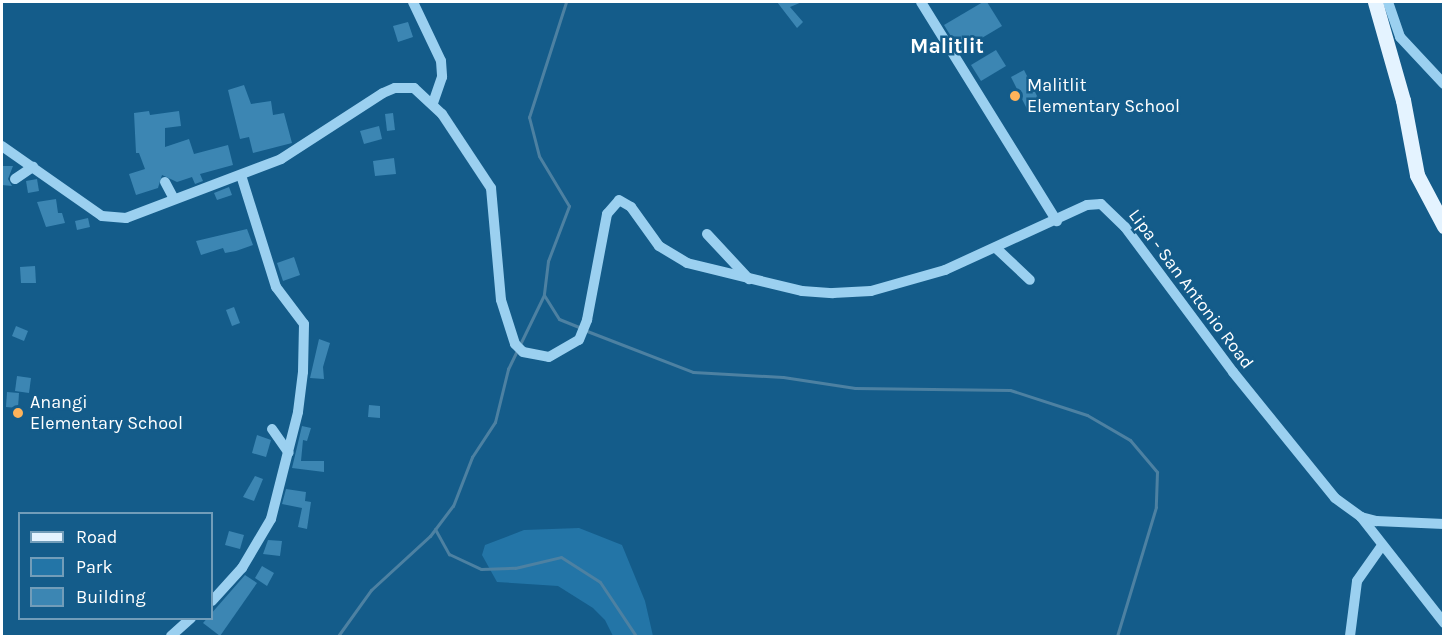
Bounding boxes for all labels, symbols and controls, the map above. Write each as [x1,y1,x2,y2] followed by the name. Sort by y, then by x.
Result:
[910,33,984,59] district label: Malitlit
[1027,75,1180,118] place label: Malitlit Elementary School
[1008,89,1022,103] marker: Malitlit Elementary School
[1124,205,1258,373] street label: Lipa - San Antonio Road
[30,392,183,434] place label: Anangi Elementary School
[11,406,25,420] marker: Anangi Elementary School
[18,512,213,620] legend
[76,526,117,548] text: Road
[76,556,113,578] text: Park
[76,586,146,608] text: Building

